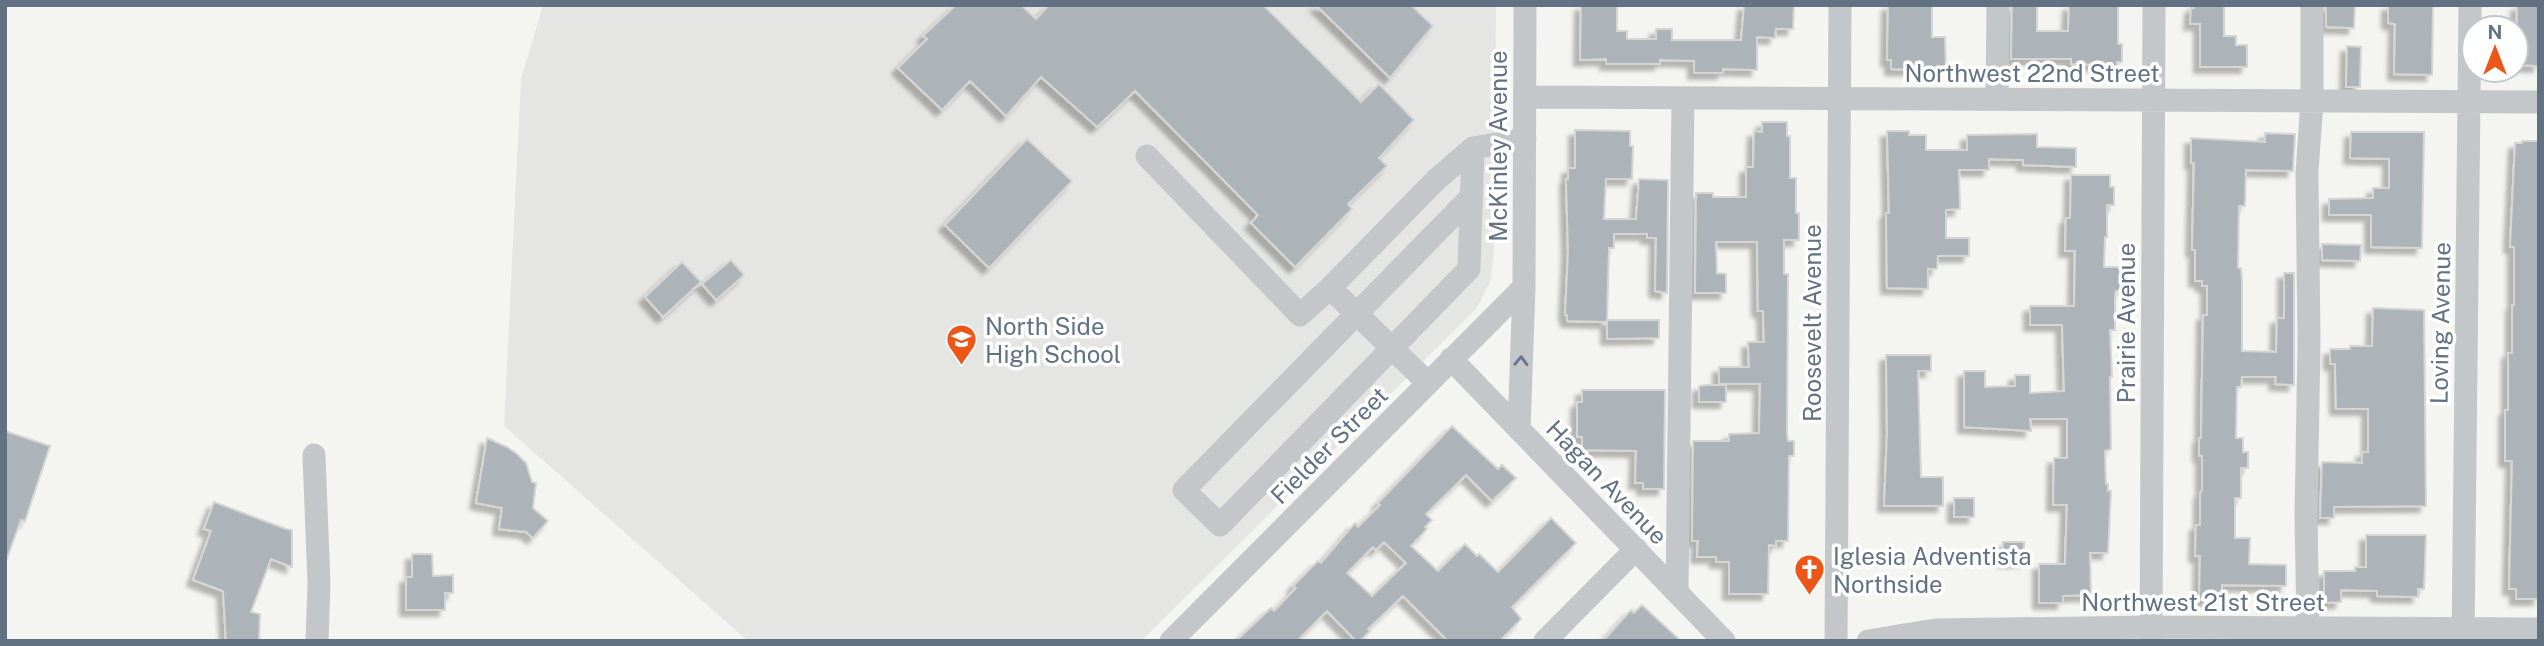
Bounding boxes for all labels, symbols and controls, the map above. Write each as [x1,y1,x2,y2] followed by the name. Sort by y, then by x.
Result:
[2460,14,2530,84] north arrow
[2488,21,2502,43] text: N
[1484,50,1512,242] street label: McKinley Avenue
[1904,59,2160,87] street label: Northwest 22nd Street
[1798,224,1826,422] street label: Roosevelt Avenue
[2425,242,2455,404] street label: Loving Avenue
[2112,243,2140,403] street label: Prairie Avenue
[985,312,1121,368] place label: North Side High School
[945,323,979,367] school or university icon: North Side High School
[1514,355,1529,366] one-way arrow
[1265,381,1393,509] street label: Fielder Street
[1541,414,1673,550] street label: Hagan Avenue
[1833,542,2031,598] place label: Iglesia Adventista Northside
[1793,553,1827,597] church icon: Iglesia Adventista Northside
[2081,588,2325,616] street label: Northwest 21st Street

